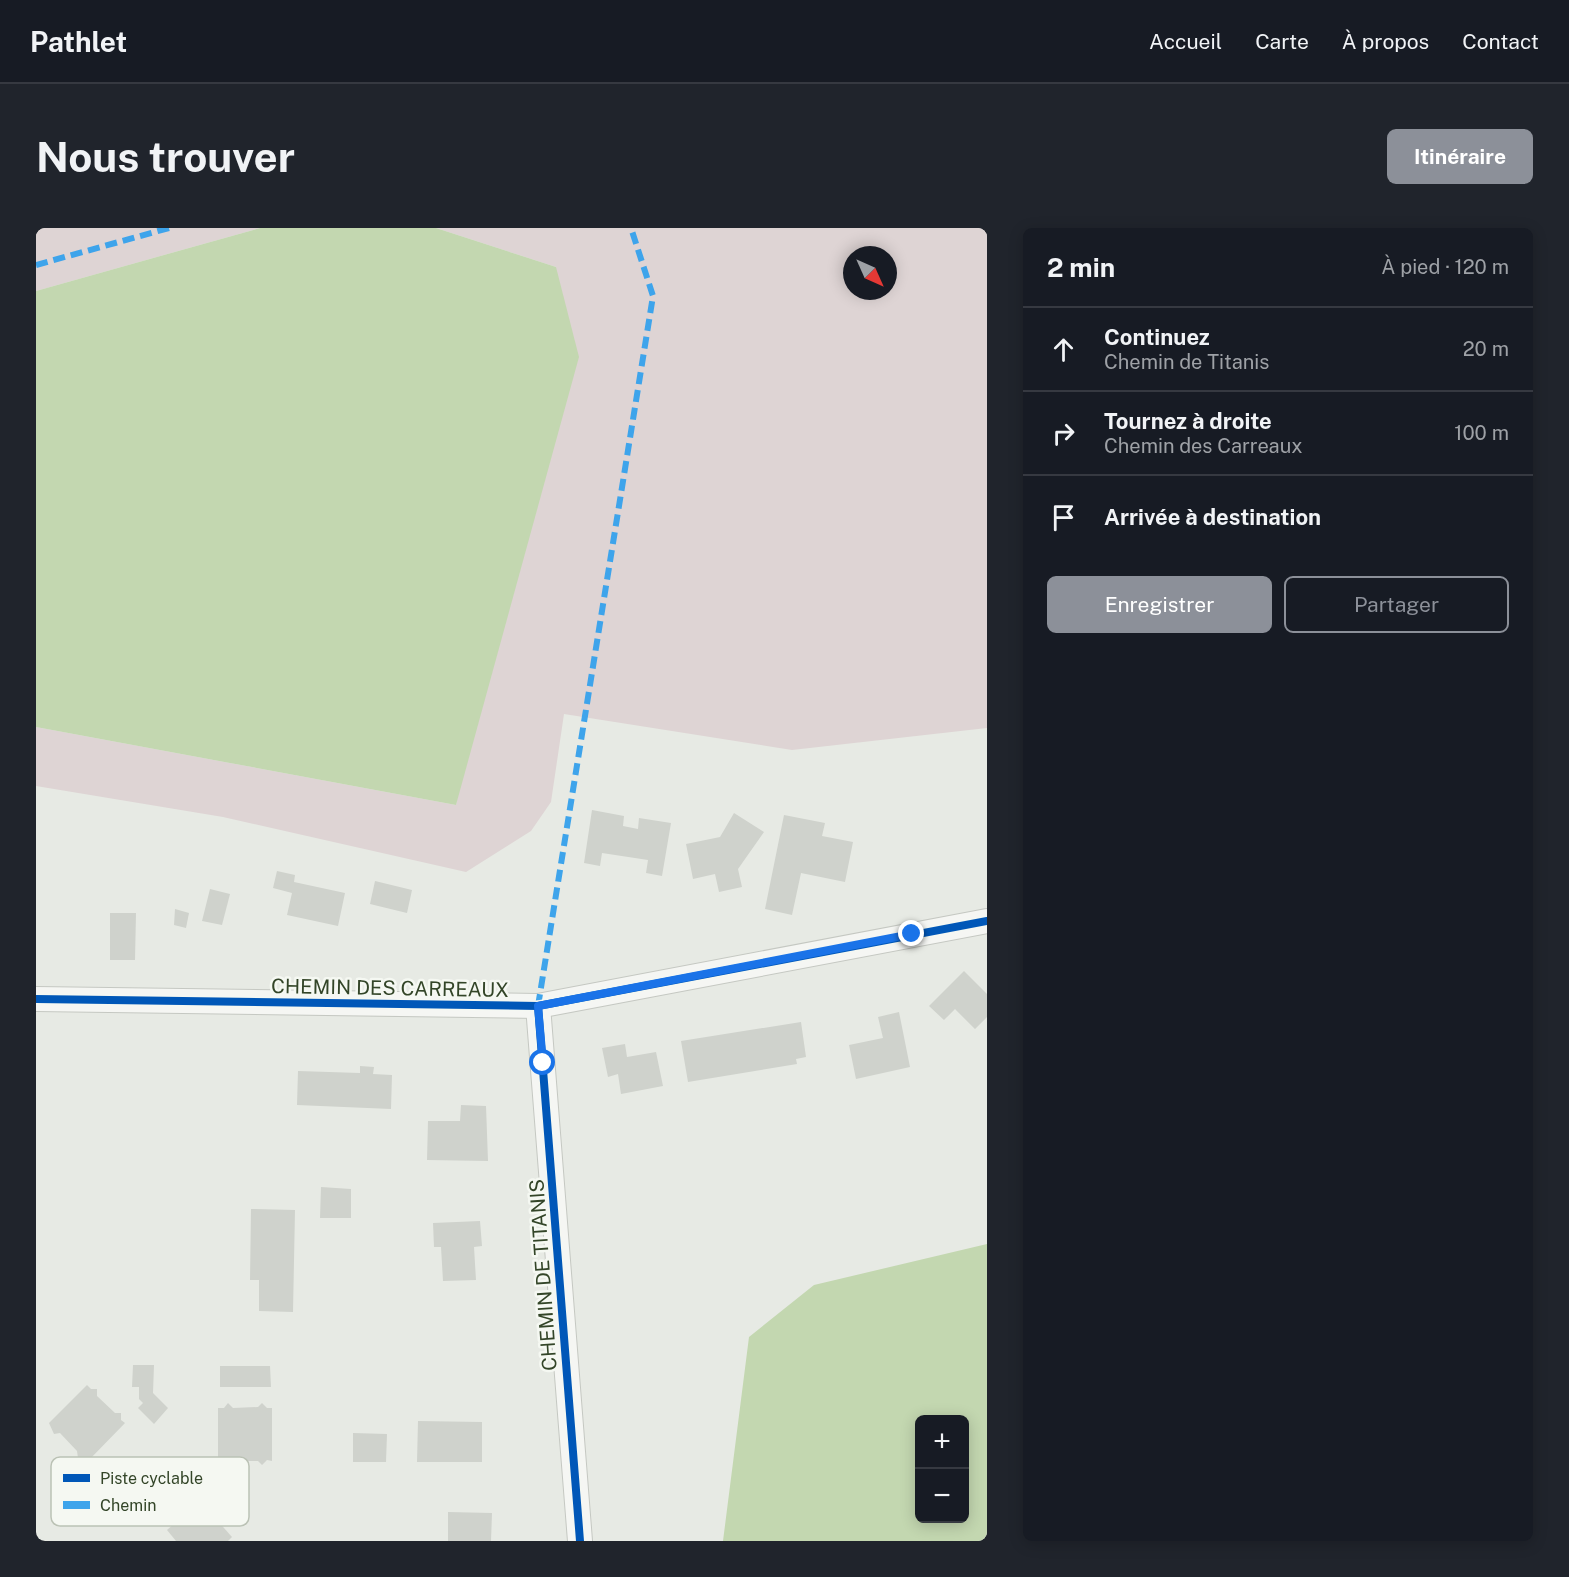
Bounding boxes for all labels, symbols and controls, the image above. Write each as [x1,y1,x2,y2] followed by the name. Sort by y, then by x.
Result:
[30,25,127,58] text: Pathlet
[1149,29,1222,54] text: Accueil
[1255,29,1309,54] text: Carte
[1342,29,1429,54] text: À propos
[1462,29,1539,54] text: Contact
[1387,129,1533,184] button: Itinéraire
[36,132,295,181] text: Nous trouver
[843,246,897,300] north arrow
[1047,252,1115,283] text: 2 min
[1381,255,1509,279] text: À pied · 120 m
[1104,324,1210,350] text: Continuez
[1047,333,1080,366] icon: ahead
[1463,337,1509,361] text: 20 m
[1104,350,1269,374] text: Chemin de Titanis
[1104,408,1272,434] text: Tournez à droite
[1047,417,1080,450] icon: right
[1454,421,1509,445] text: 100 m
[1104,434,1303,458] text: Chemin des Carreaux
[1047,501,1080,534] icon: arrive
[1104,504,1321,530] text: Arrivée à destination
[1047,576,1272,633] button: Enregistrer
[1284,576,1509,633] button: Partager
[898,920,924,946] route end
[271,974,509,1002] street label: CHEMIN DES CARREAUX
[529,1049,555,1075] route start
[524,1178,562,1372] street label: CHEMIN DE TITANIS
[915,1415,969,1523] map controls
[915,1415,969,1469] button: +
[51,1457,249,1526] legend
[100,1469,203,1488] text: Piste cyclable
[915,1469,969,1523] button: −
[100,1496,156,1515] text: Chemin

